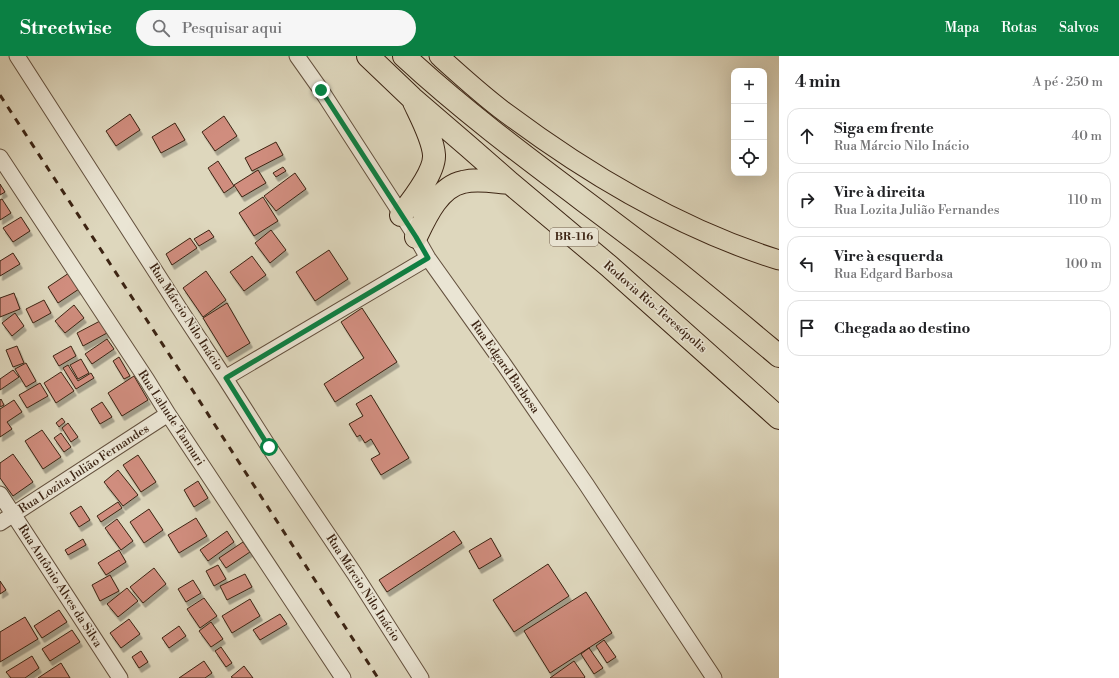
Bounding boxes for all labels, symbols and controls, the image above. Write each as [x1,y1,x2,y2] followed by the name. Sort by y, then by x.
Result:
[136,10,416,46] search box
[20,16,112,40] text: Streetwise
[150,17,172,39] icon: search
[182,19,282,38] text: Pesquisar aqui
[945,19,979,37] text: Mapa
[1001,19,1037,37] text: Rotas
[1059,19,1099,37] text: Salvos
[731,68,767,176] map controls
[731,68,767,104] button: +
[795,71,840,93] text: 4 min
[1033,74,1103,90] text: A pé · 250 m
[312,81,330,99] route end
[731,104,767,140] button: −
[834,119,934,138] text: Siga em frente
[796,125,818,147] icon: ahead
[1072,128,1102,144] text: 40 m
[834,138,969,154] text: Rua Márcio Nilo Inácio
[731,140,767,176] button: locate
[834,183,925,202] text: Vire à direita
[796,189,818,211] icon: right
[1068,192,1102,208] text: 110 m
[834,202,999,218] text: Rua Lozita Julião Fernandes
[550,228,598,246] road number: BR-116
[834,247,943,266] text: Vire à esquerda
[796,253,818,275] icon: left
[1066,256,1102,272] text: 100 m
[600,258,710,356] street label: Rodovia Rio-Teresópolis
[146,261,226,374] street label: Rua Márcio Nilo Inácio
[834,266,953,282] text: Rua Edgard Barbosa
[796,317,818,339] icon: arrive
[467,318,543,417] street label: Rua Edgard Barbosa
[834,319,970,338] text: Chegada ao destino
[134,367,208,469] street label: Rua Lahude Tannuri
[16,421,152,517] street label: Rua Lozita Julião Fernandes
[260,438,278,456] route start
[15,522,106,651] street label: Rua Antônio Alves da Silva
[323,532,403,645] street label: Rua Márcio Nilo Inácio

